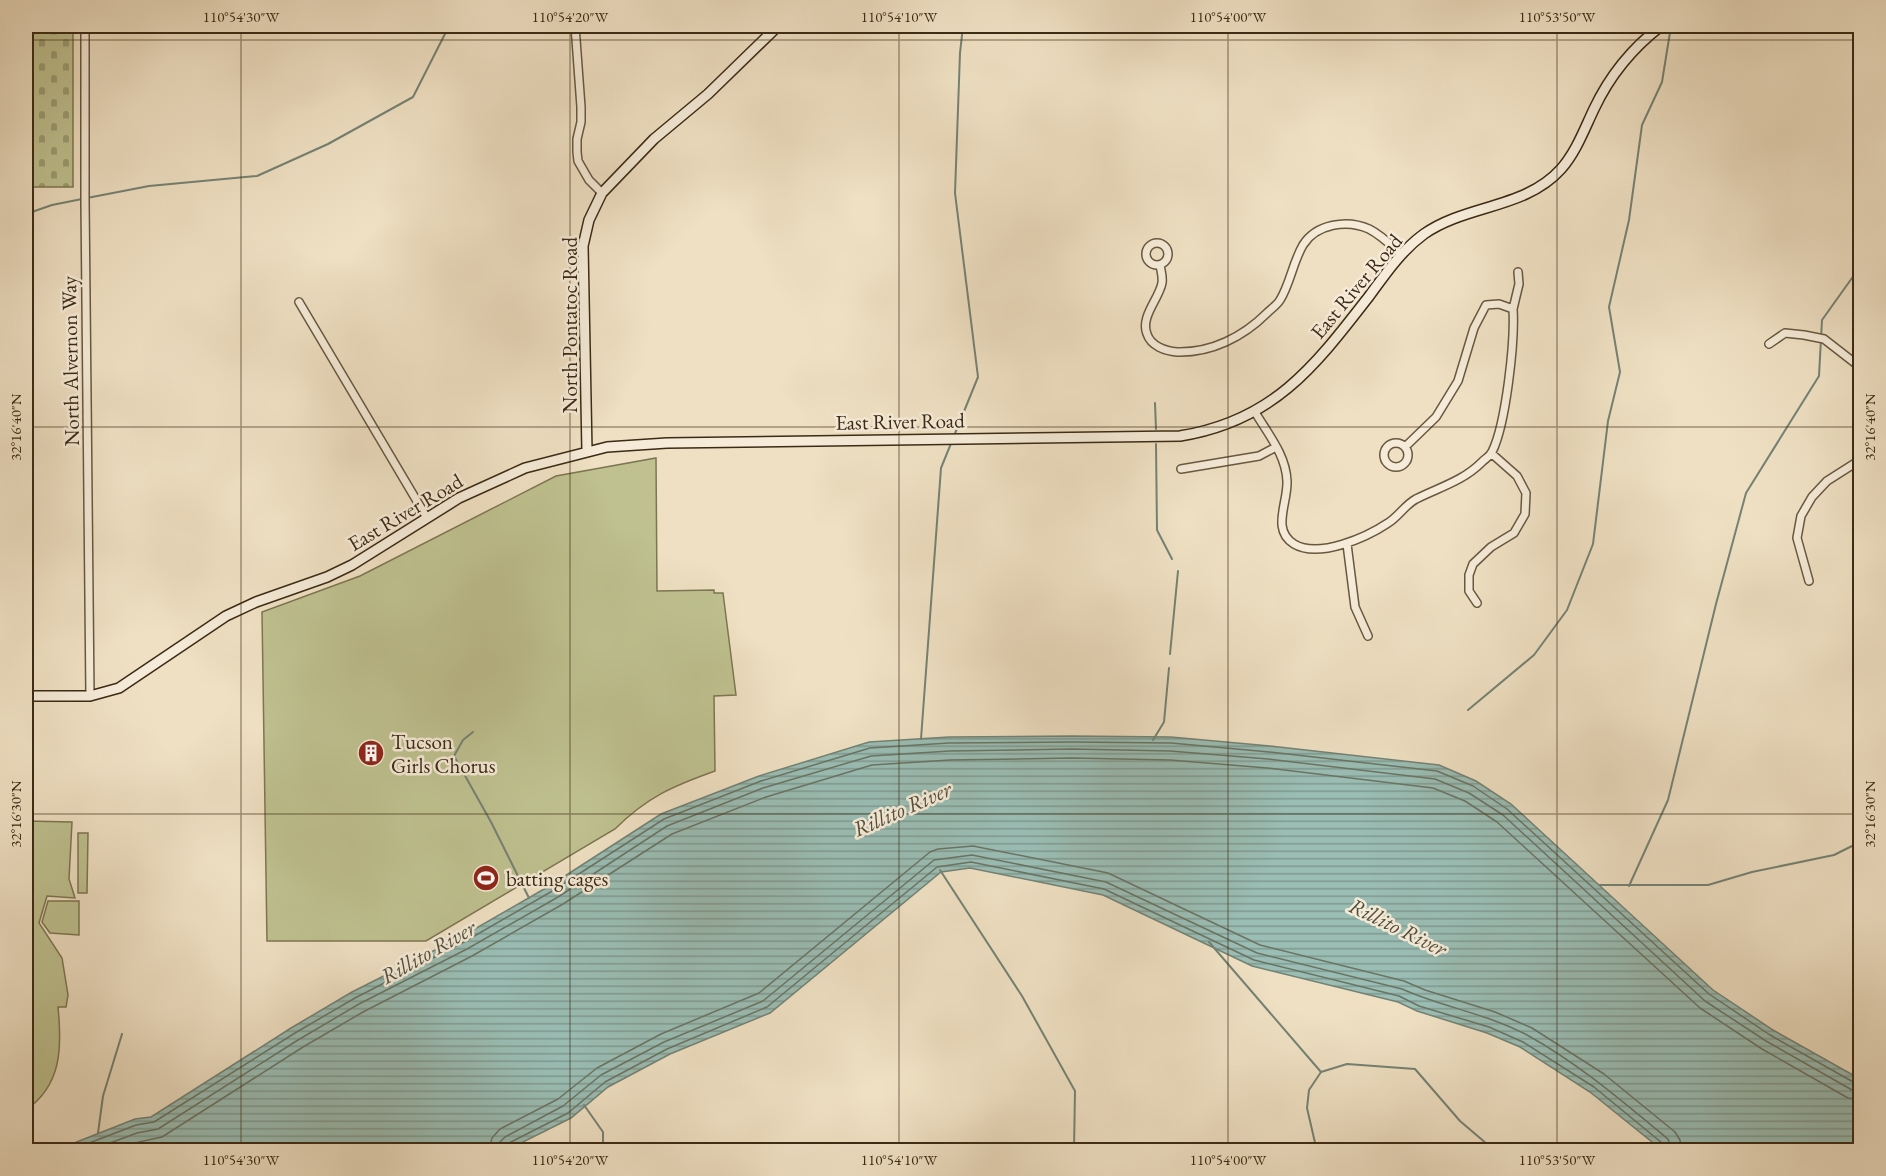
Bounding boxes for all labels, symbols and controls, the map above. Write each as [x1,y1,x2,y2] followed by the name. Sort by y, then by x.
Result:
[203,7,279,26] text: 110°54'30"W
[532,7,608,26] text: 110°54'20"W
[861,7,937,26] text: 110°54'10"W
[1190,7,1266,26] text: 110°54'00"W
[1519,7,1595,26] text: 110°53'50"W
[1304,227,1408,344] street label: East River Road
[556,236,583,413] street label: North Pontatoc Road
[55,275,85,446] street label: North Alvernon Way
[6,393,25,461] text: 32°16'40"N
[1860,393,1879,461] text: 32°16'40"N
[835,406,965,436] street label: East River Road
[343,467,468,557] street label: East River Road
[391,728,496,779] place label: Tucson Girls Chorus
[356,738,386,768] building icon: Tucson Girls Chorus
[848,774,958,844] water label: Rillito River
[6,780,25,848] text: 32°16'30"N
[1860,780,1879,848] text: 32°16'30"N
[471,863,501,893] sports icon: batting cages
[506,865,608,892] place label: batting cages
[1344,891,1453,964] water label: Rillito River
[375,912,482,991] water label: Rillito River
[203,1150,279,1169] text: 110°54'30"W
[532,1150,608,1169] text: 110°54'20"W
[861,1150,937,1169] text: 110°54'10"W
[1190,1150,1266,1169] text: 110°54'00"W
[1519,1150,1595,1169] text: 110°53'50"W

